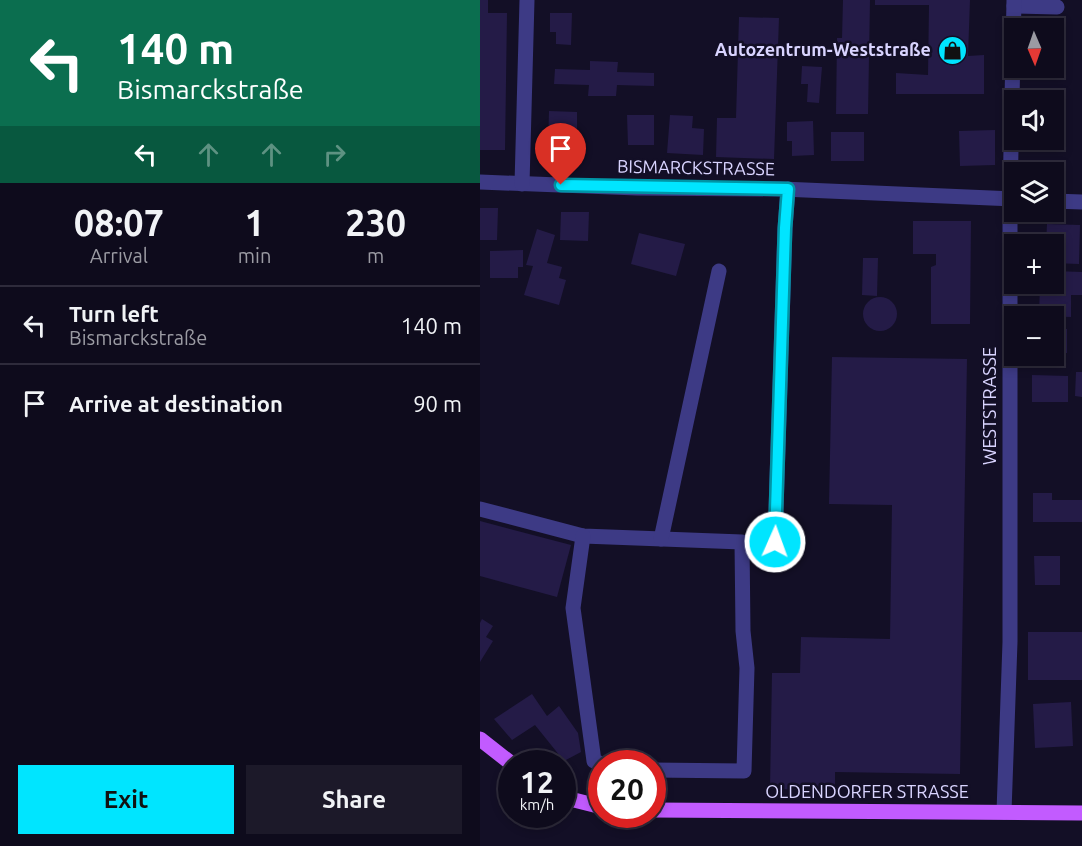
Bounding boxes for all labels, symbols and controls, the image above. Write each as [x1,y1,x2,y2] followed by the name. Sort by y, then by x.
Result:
[1004,18,1064,78] north arrow
[1004,18,1064,366] map controls
[18,24,96,102] icon: left
[117,25,234,72] text: 140 m
[936,34,968,66] shop icon: Autozentrum-Weststraße
[715,39,931,59] place label: Autozentrum-Weststraße
[117,74,304,104] text: Bismarckstraße
[1004,90,1064,150] button: sound
[535,123,586,185] pin
[544,132,577,165] icon: arrive
[129,138,162,171] icon: left
[192,138,225,171] icon: ahead
[255,138,288,171] icon: ahead
[318,138,351,171] icon: right
[617,156,775,178] street label: BISMARCKSTRASSE
[1004,162,1064,222] button: layers
[74,202,164,243] text: 08:07
[244,202,265,243] text: 1
[345,202,406,243] text: 230
[1004,234,1064,294] button: +
[90,244,148,267] text: Arrival
[238,244,271,267] text: min
[367,244,384,267] text: m
[69,301,159,326] text: Turn left
[1004,306,1064,366] button: −
[18,309,51,342] icon: left
[401,313,462,338] text: 140 m
[69,326,207,349] text: Bismarckstraße
[979,347,999,465] street label: WESTSTRASSE
[18,387,51,420] icon: arrive
[69,391,283,416] text: Arrive at destination
[413,391,462,416] text: 90 m
[743,510,807,574] position arrow
[588,750,666,828] speed limit sign: 20
[18,765,234,834] button: Exit
[246,765,462,834] button: Share
[520,765,554,799] text: 12
[765,781,969,801] street label: OLDENDORFER STRASSE
[520,796,554,813] text: km/h

